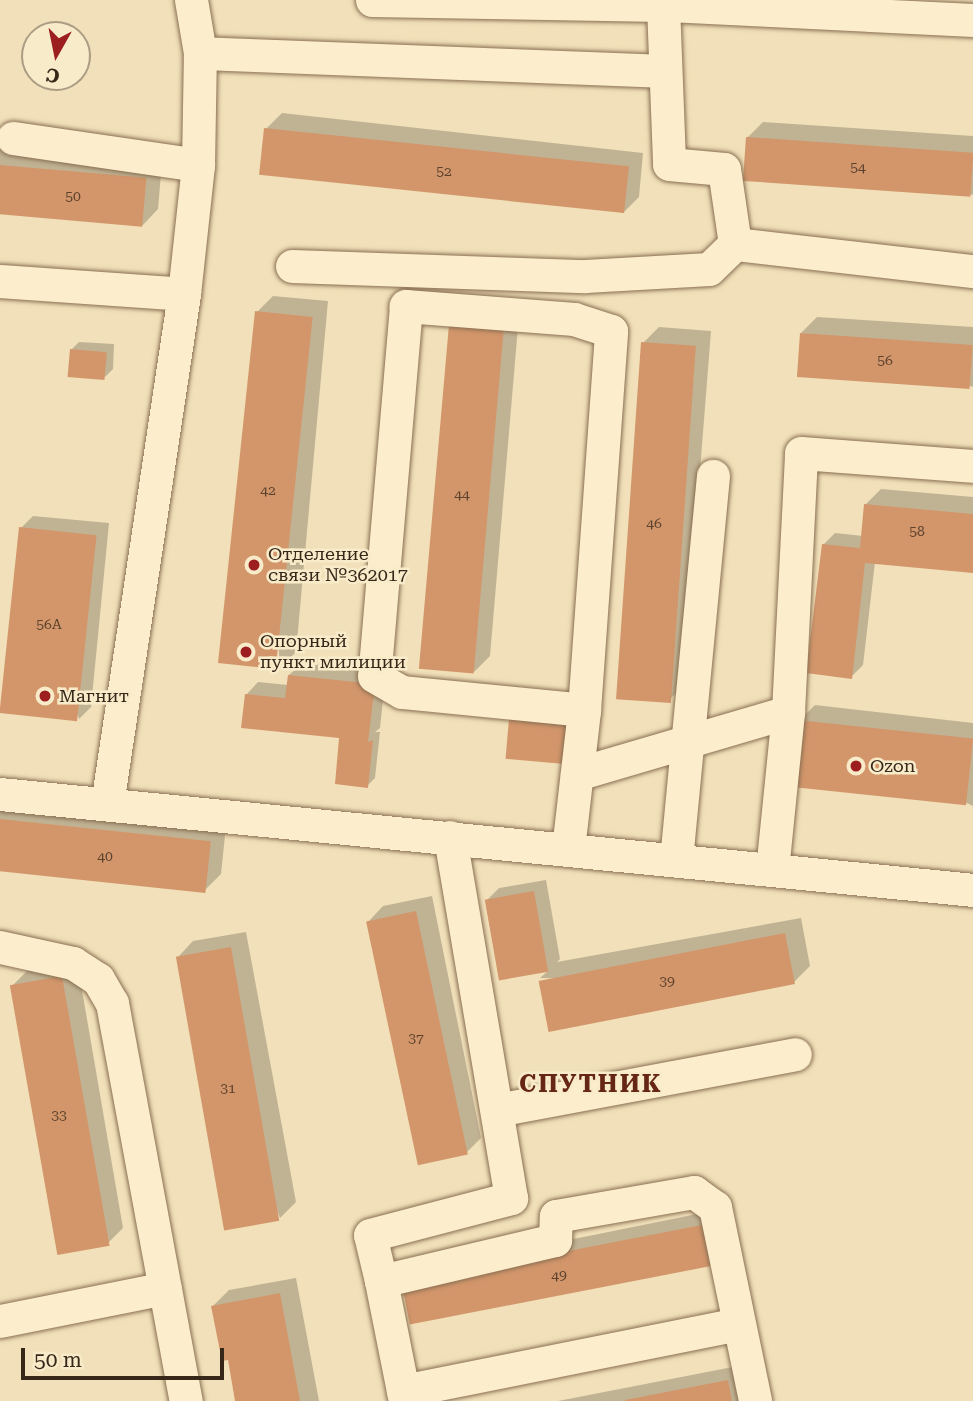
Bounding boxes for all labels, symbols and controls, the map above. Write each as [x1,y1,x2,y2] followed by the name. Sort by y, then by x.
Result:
[21,21,91,91] north arrow
[45,63,61,88] text: С
[850,159,866,175] house number: 54
[436,163,452,179] house number: 52
[65,188,81,204] house number: 50
[877,352,893,368] house number: 56
[260,482,276,498] house number: 42
[454,486,470,502] house number: 44
[646,515,662,531] house number: 46
[909,523,925,539] house number: 58
[268,544,408,586] place label: Отделение связи №362017
[246,557,262,573] marker: Отделение связи №362017
[36,616,62,632] house number: 56А
[260,631,406,674] place label: Опорный пункт милиции
[238,644,254,660] marker: Опорный пункт милиции
[59,685,129,707] place label: Магнит
[37,688,53,704] marker: Магнит
[870,755,915,777] place label: Ozon
[848,758,864,774] marker: Ozon
[97,848,113,864] house number: 40
[659,973,675,989] house number: 39
[408,1030,424,1046] house number: 37
[520,1071,662,1099] district label: СПУТНИК
[220,1080,236,1096] house number: 31
[51,1107,67,1123] house number: 33
[551,1267,567,1283] house number: 49
[24,1334,228,1378] scale bar
[34,1348,82,1372] text: 50 m

